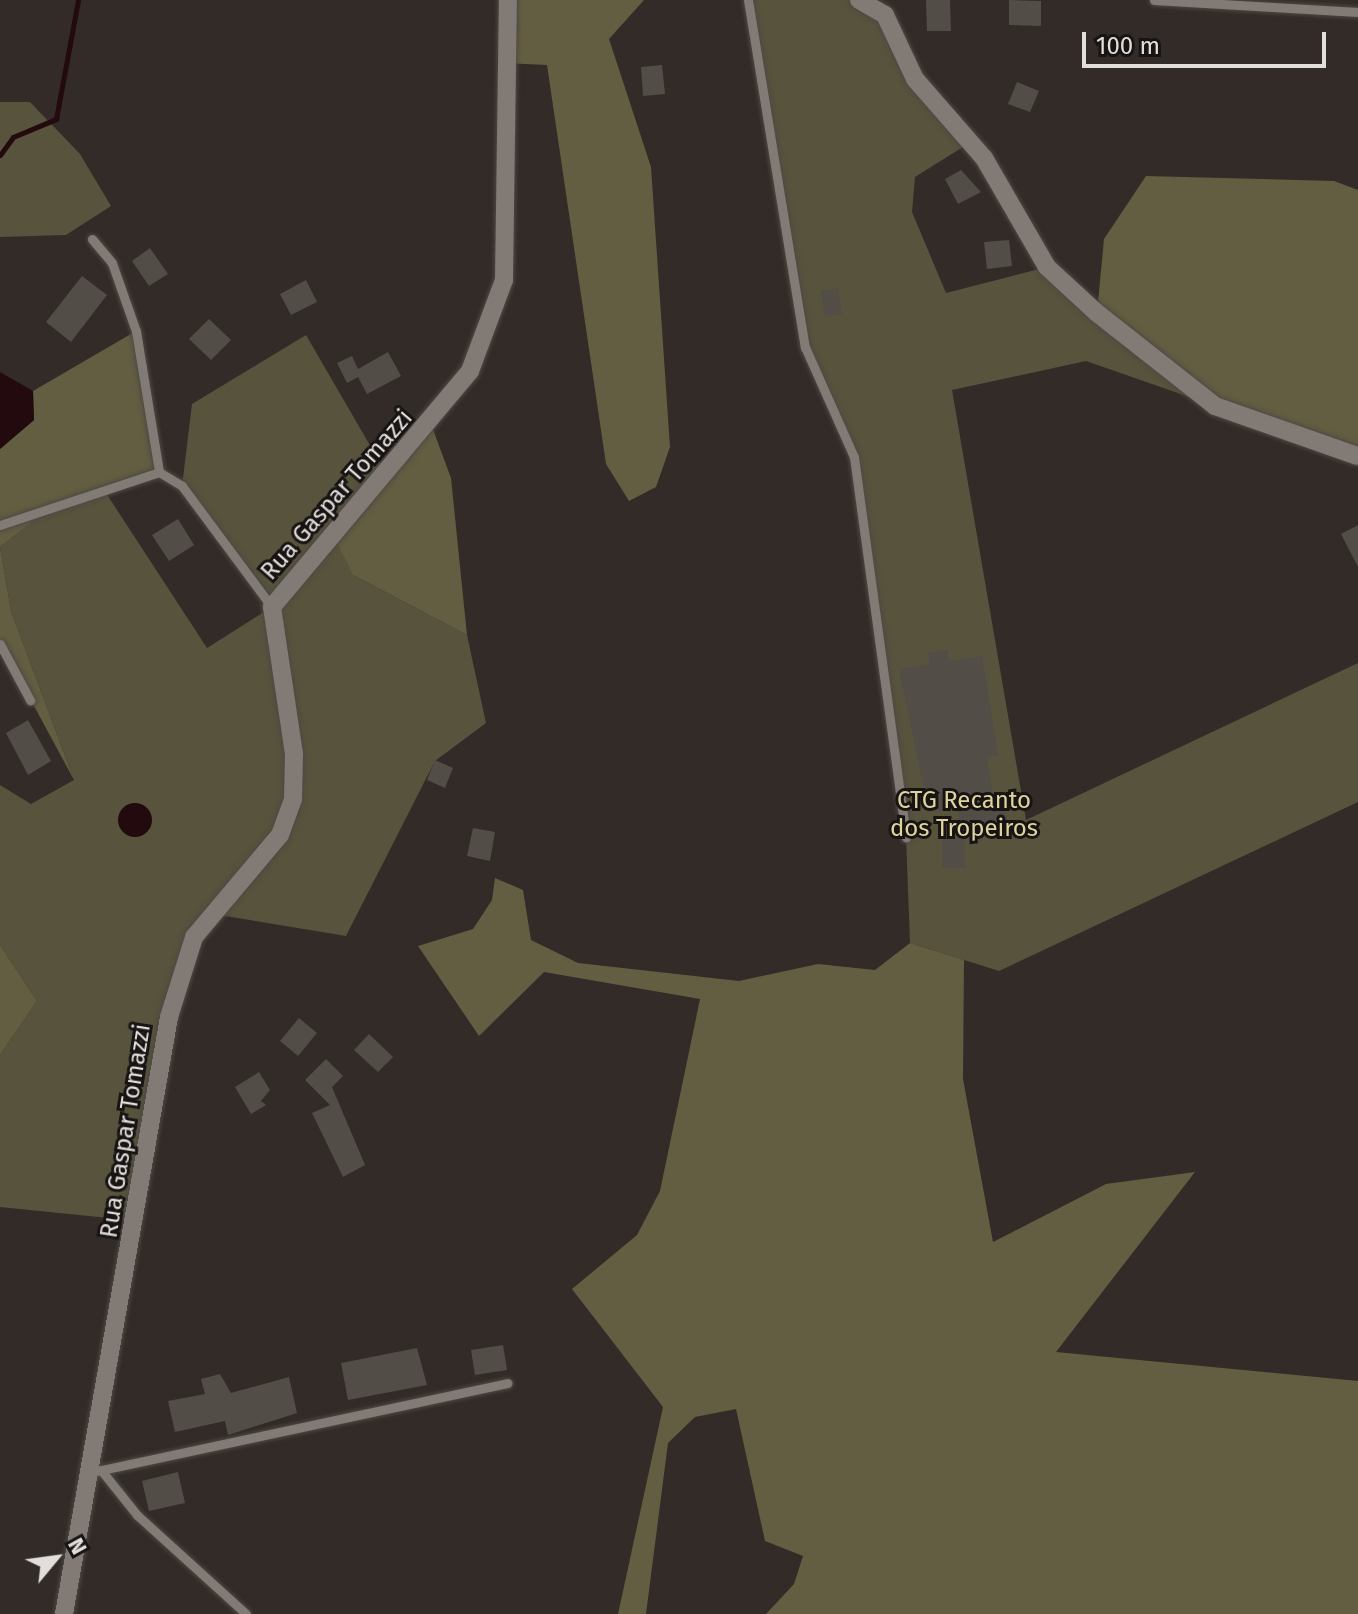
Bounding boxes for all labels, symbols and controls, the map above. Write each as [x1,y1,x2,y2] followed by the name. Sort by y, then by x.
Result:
[1086,16,1330,66] scale bar
[1096,32,1160,60] text: 100 m
[255,404,419,586] street label: Rua Gaspar Tomazzi
[890,787,1038,843] park label: CTG Recanto dos Tropeiros
[95,1022,157,1240] street label: Rua Gaspar Tomazzi
[16,1518,96,1598] north arrow
[62,1533,93,1559] text: N

